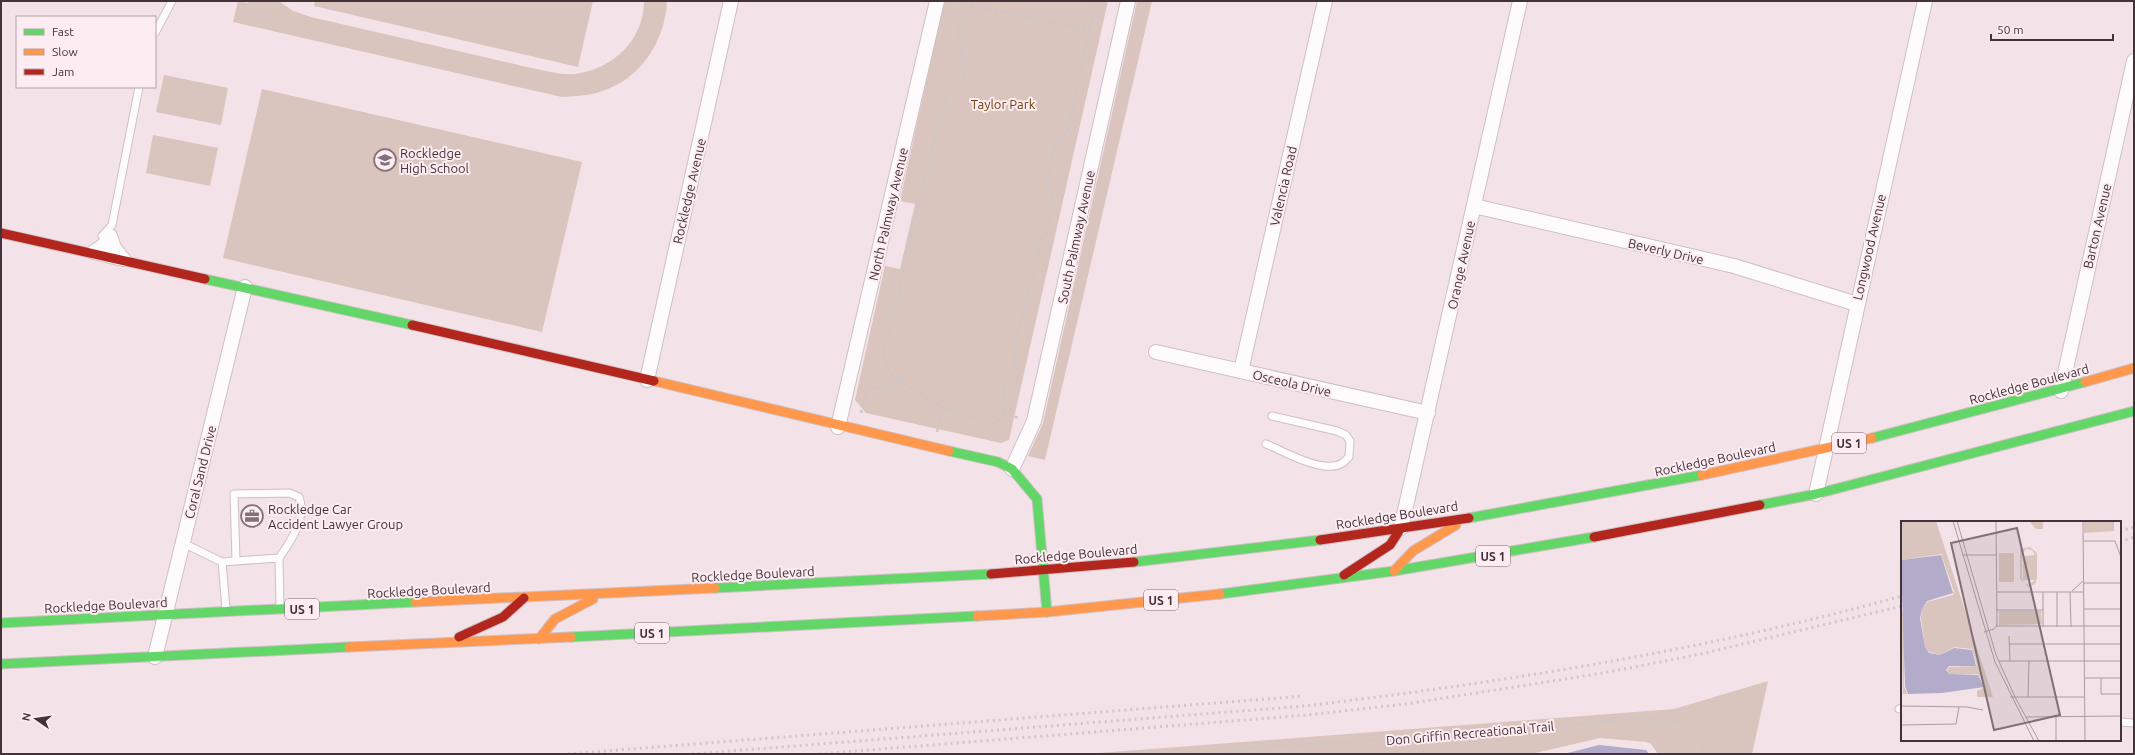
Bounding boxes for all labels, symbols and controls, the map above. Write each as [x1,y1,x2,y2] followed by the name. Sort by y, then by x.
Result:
[16,16,156,88] legend
[1991,16,2113,42] scale bar
[1997,23,2024,36] text: 50 m
[52,25,74,38] text: Fast
[52,45,78,58] text: Slow
[52,65,74,78] text: Jam
[971,97,1036,111] park label: Taylor Park
[670,137,708,245] street label: Rockledge Avenue
[1267,145,1299,227] street label: Valencia Road
[400,146,470,175] place label: Rockledge High School
[866,146,910,282] street label: North Palmway Avenue
[372,147,398,173] school or university icon: Rockledge High School
[1055,169,1097,305] street label: South Palmway Avenue
[2080,182,2114,270] street label: Barton Avenue
[1850,192,1888,302] street label: Longwood Avenue
[1445,219,1477,311] street label: Orange Avenue
[1627,235,1705,267] street label: Beverly Drive
[1968,361,2090,407] street label: Rockledge Boulevard
[1251,367,1333,399] street label: Osceola Drive
[182,424,218,520] street label: Coral Sand Drive
[1832,433,1866,453] road number: US 1
[1653,439,1777,479] street label: Rockledge Boulevard
[1335,498,1459,532] street label: Rockledge Boulevard
[268,502,403,531] place label: Rockledge Car Accident Lawyer Group
[239,503,265,529] office icon: Rockledge Car Accident Lawyer Group
[1901,521,2121,741] inset map
[1014,542,1138,566] street label: Rockledge Boulevard
[1476,546,1510,566] road number: US 1
[691,564,815,584] street label: Rockledge Boulevard
[367,580,491,600] street label: Rockledge Boulevard
[1144,590,1178,610] road number: US 1
[44,595,168,615] street label: Rockledge Boulevard
[285,599,319,619] road number: US 1
[635,623,669,643] road number: US 1
[16,699,56,739] north arrow
[19,711,33,722] text: N
[1385,719,1555,747] street label: Don Griffin Recreational Trail

